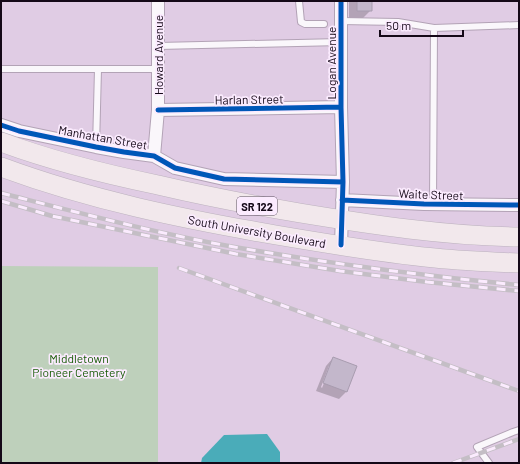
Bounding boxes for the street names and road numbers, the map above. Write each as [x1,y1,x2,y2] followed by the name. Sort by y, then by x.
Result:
[151,15,165,95] street label: Howard Avenue
[324,27,338,99] street label: Logan Avenue
[214,91,284,107] street label: Harlan Street
[57,122,149,152] street label: Manhattan Street
[398,186,464,202] street label: Waite Street
[237,197,277,215] road number: SR 122
[187,212,327,250] street label: South University Boulevard

